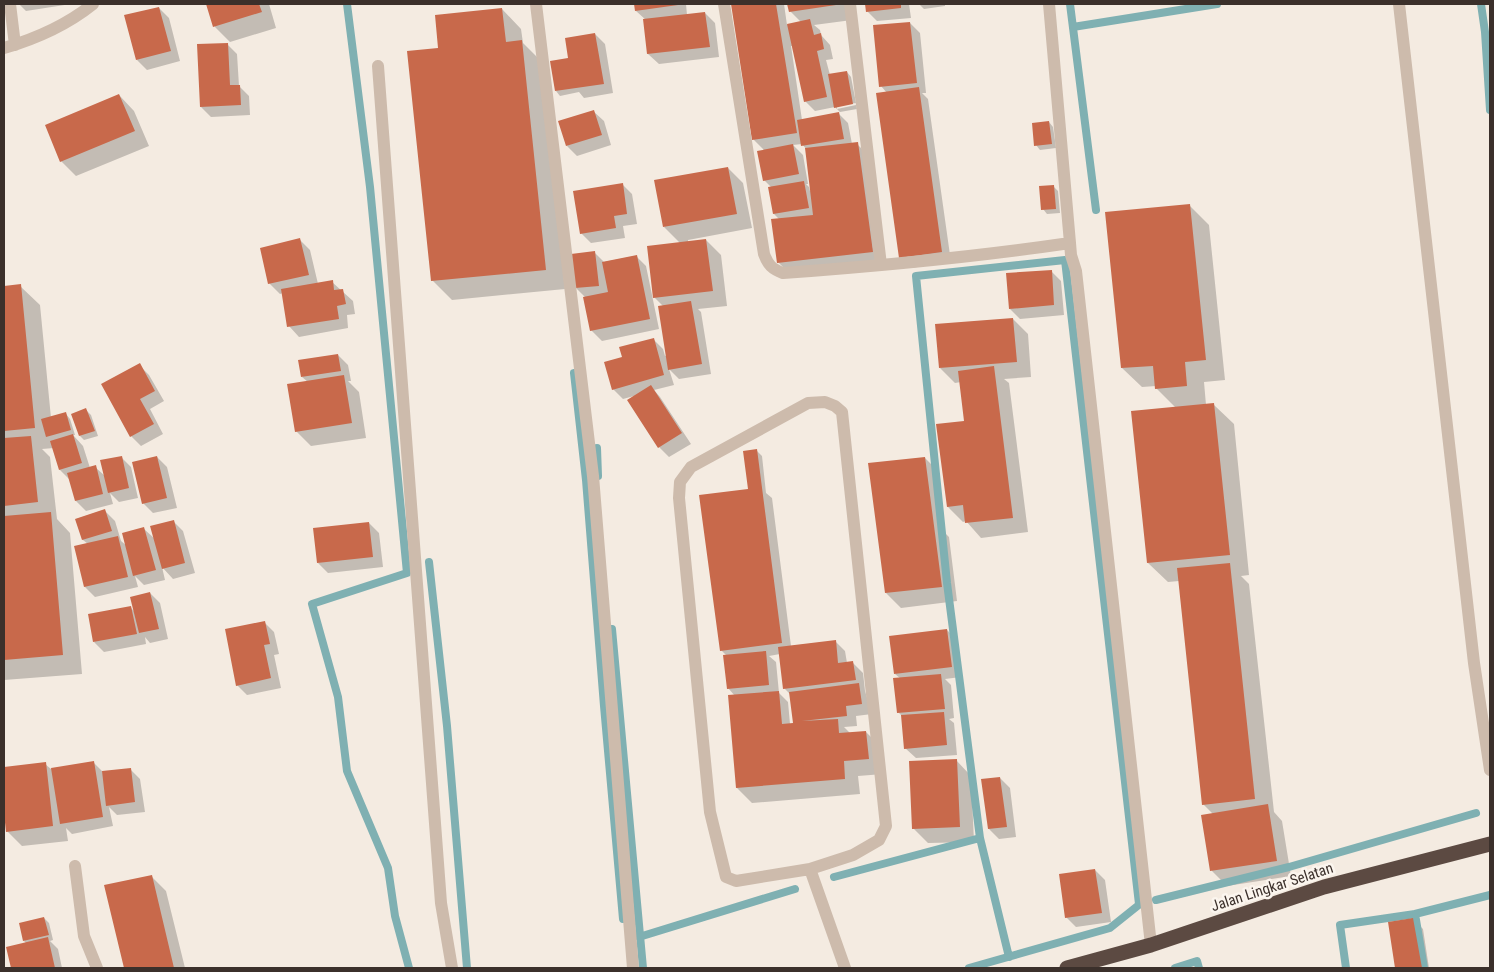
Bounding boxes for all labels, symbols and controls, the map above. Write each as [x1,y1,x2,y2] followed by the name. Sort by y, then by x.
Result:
[1209,859,1335,915] street label: Jalan Lingkar Selatan

